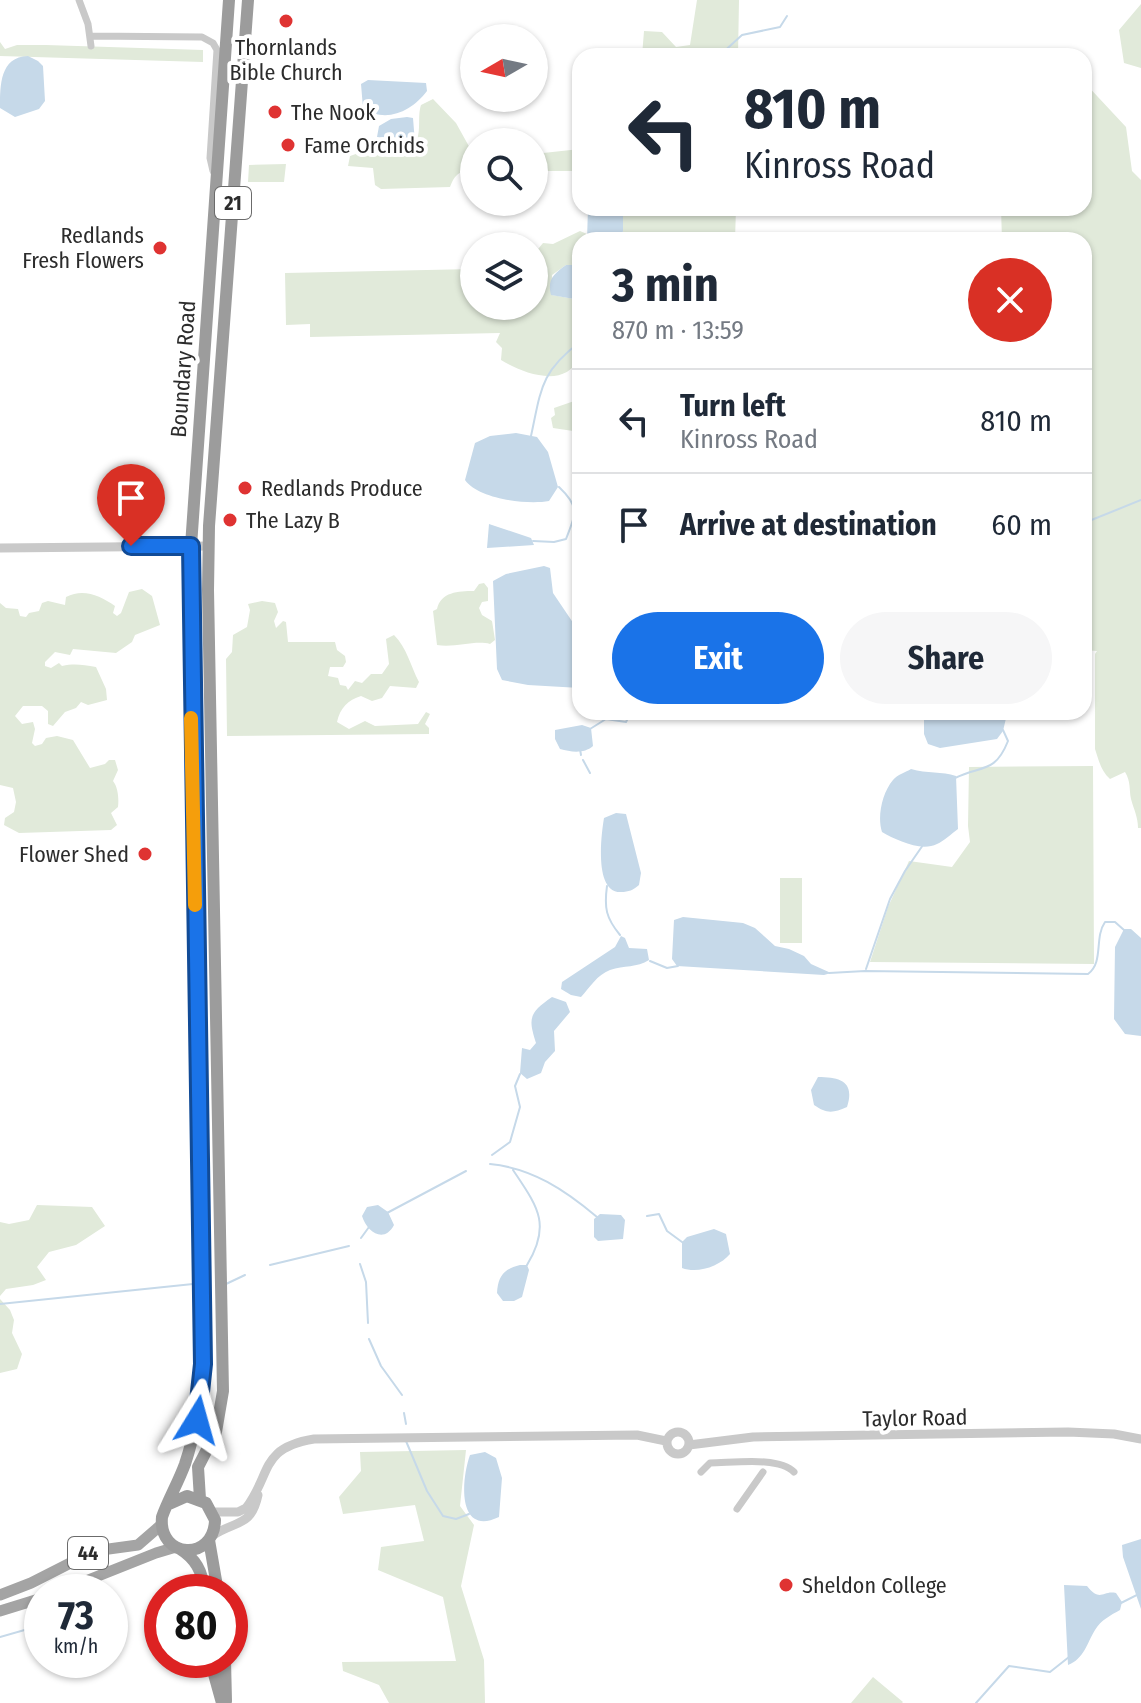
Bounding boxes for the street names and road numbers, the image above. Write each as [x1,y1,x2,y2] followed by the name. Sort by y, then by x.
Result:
[215,187,251,219] road number: 21
[165,299,201,439] street label: Boundary Road
[862,1404,968,1432] street label: Taylor Road
[68,1537,108,1569] road number: 44

